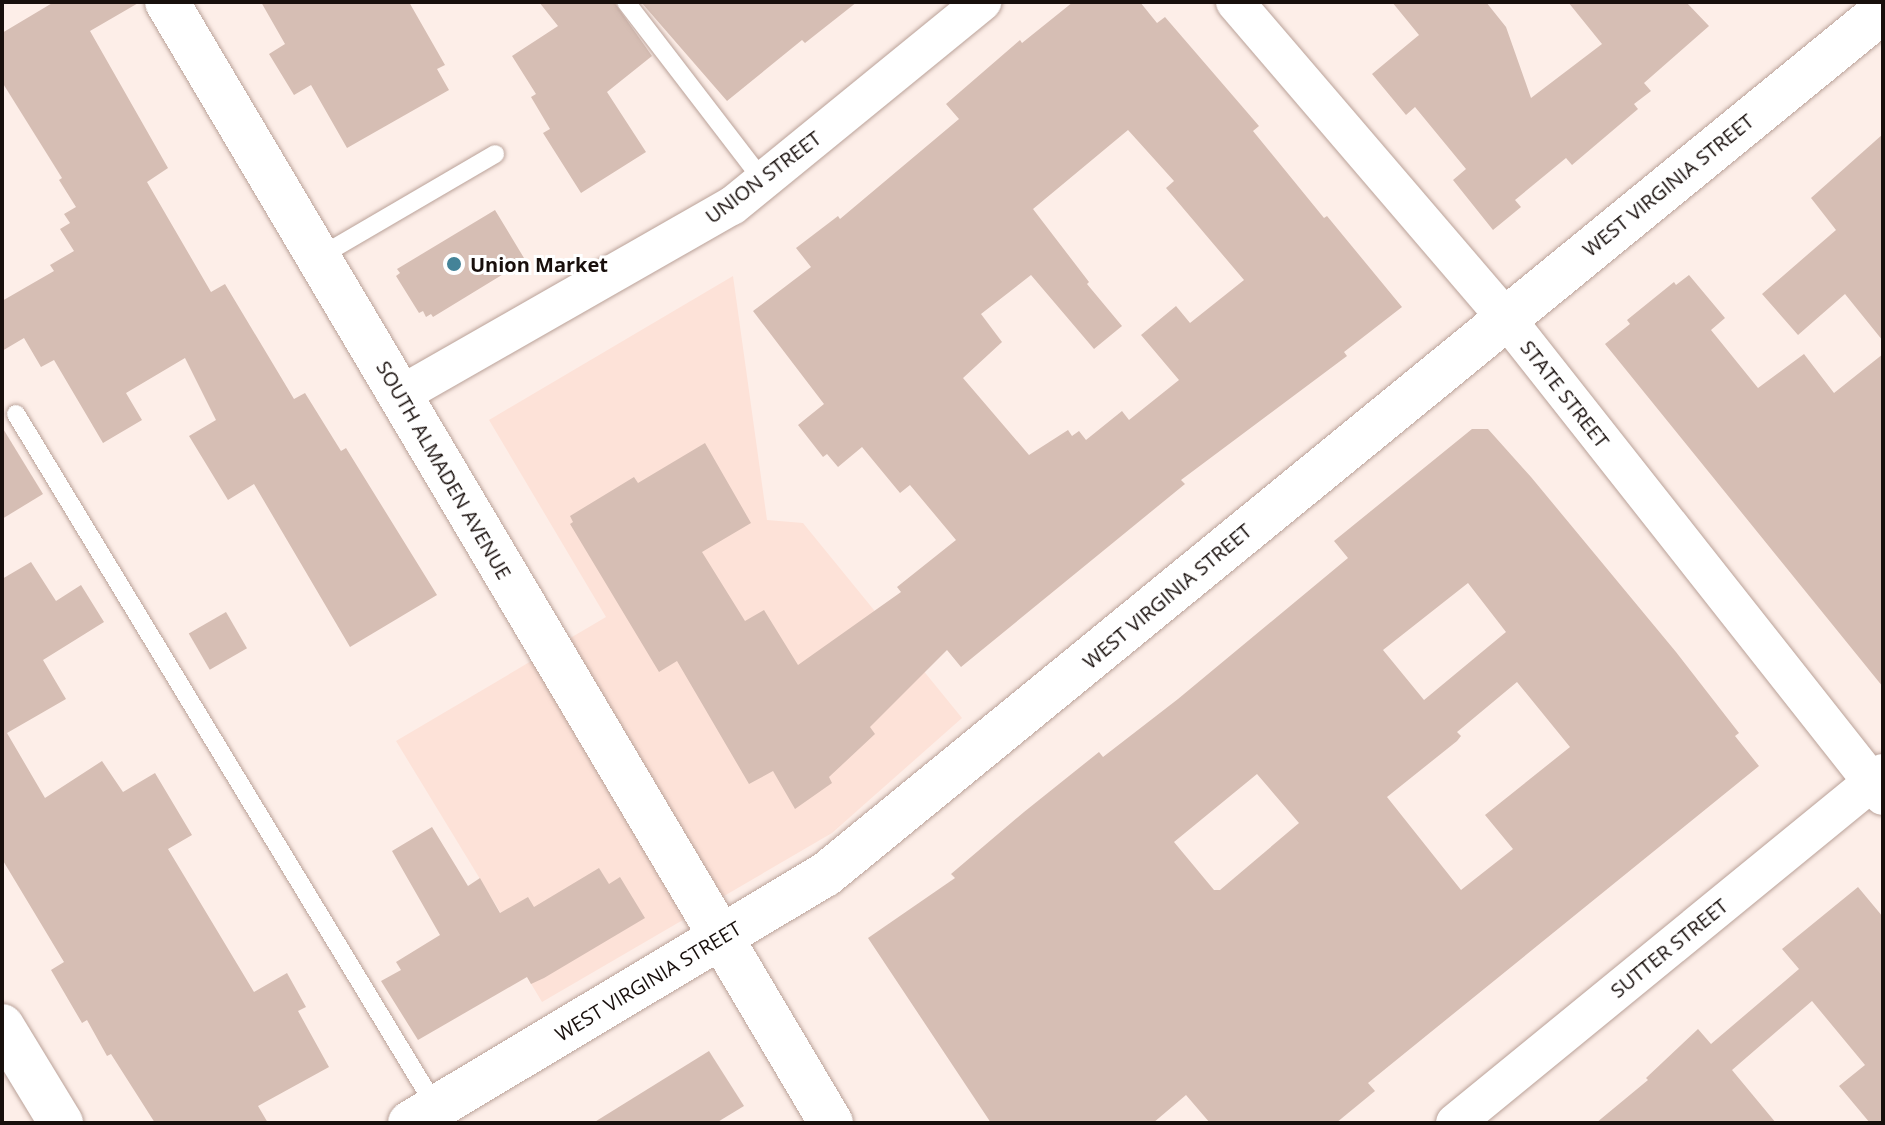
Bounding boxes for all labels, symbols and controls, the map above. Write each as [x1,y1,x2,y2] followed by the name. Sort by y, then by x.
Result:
[1578,109,1758,261] street label: WEST VIRGINIA STREET
[700,126,826,228] street label: UNION STREET
[470,252,608,276] place label: Union Market
[445,255,463,273] marker: Union Market
[1516,336,1614,452] street label: STATE STREET
[372,357,516,583] street label: SOUTH ALMADEN AVENUE
[1078,518,1256,674] street label: WEST VIRGINIA STREET
[1606,893,1732,1003] street label: SUTTER STREET
[551,916,745,1046] street label: WEST VIRGINIA STREET

